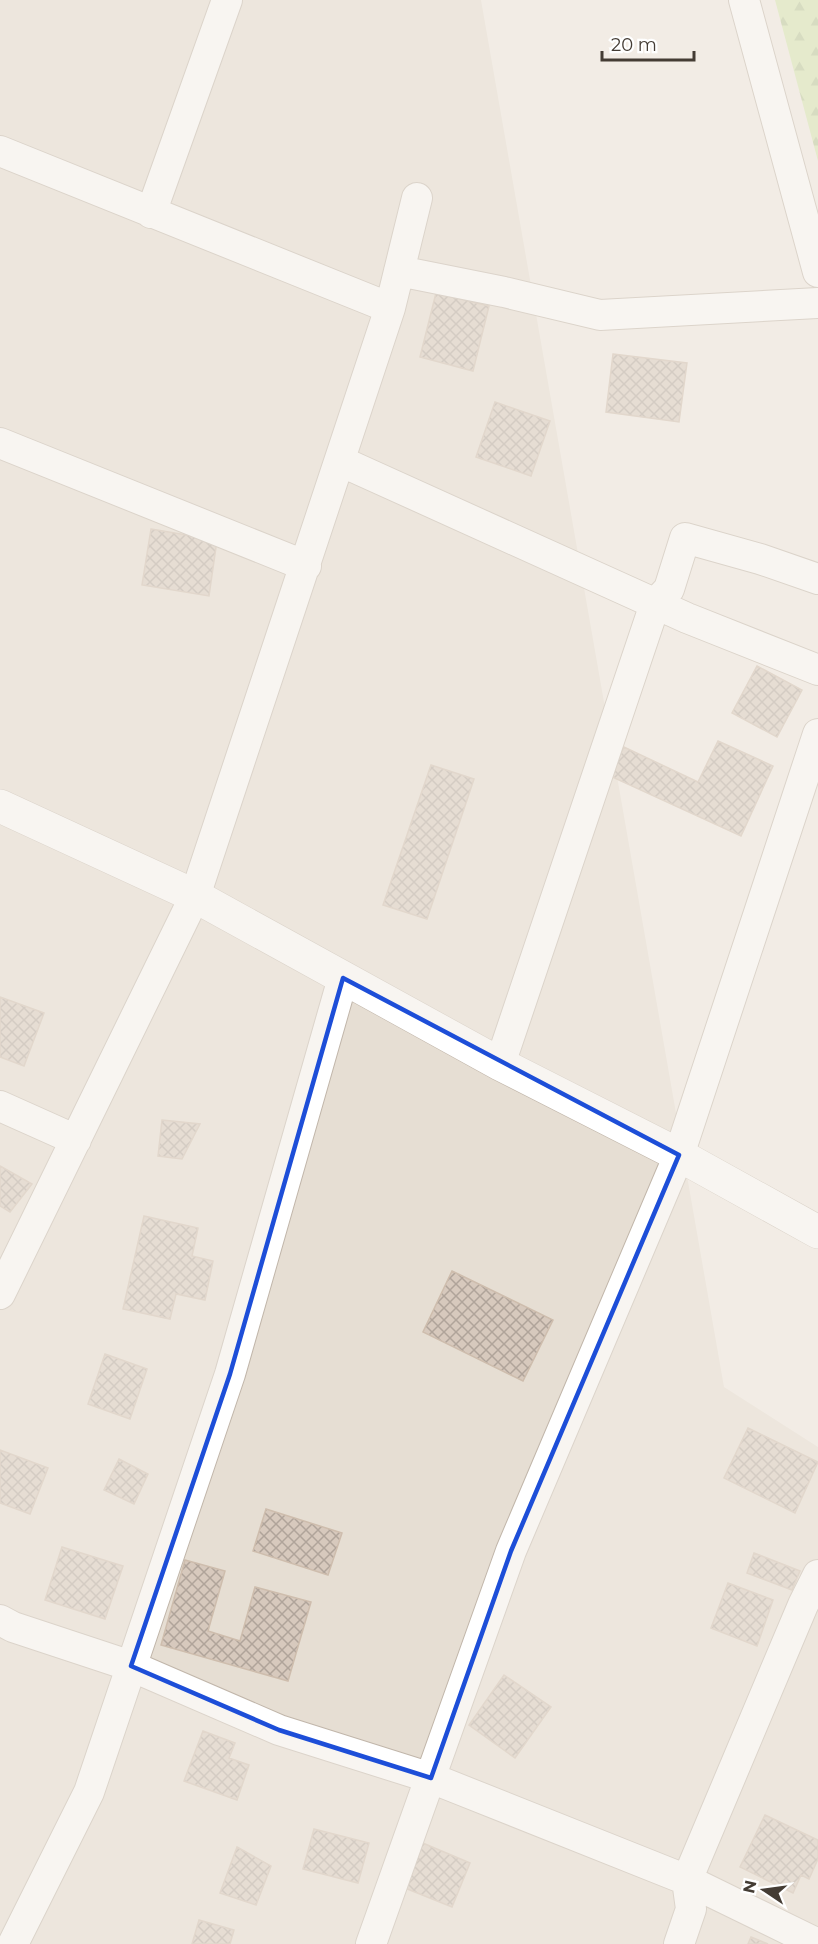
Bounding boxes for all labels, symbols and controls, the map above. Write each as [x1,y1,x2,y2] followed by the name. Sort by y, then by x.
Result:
[602,24,694,62] scale bar
[611,34,657,56] text: 20 m
[734,1860,794,1920] north arrow
[739,1878,761,1895] text: N

